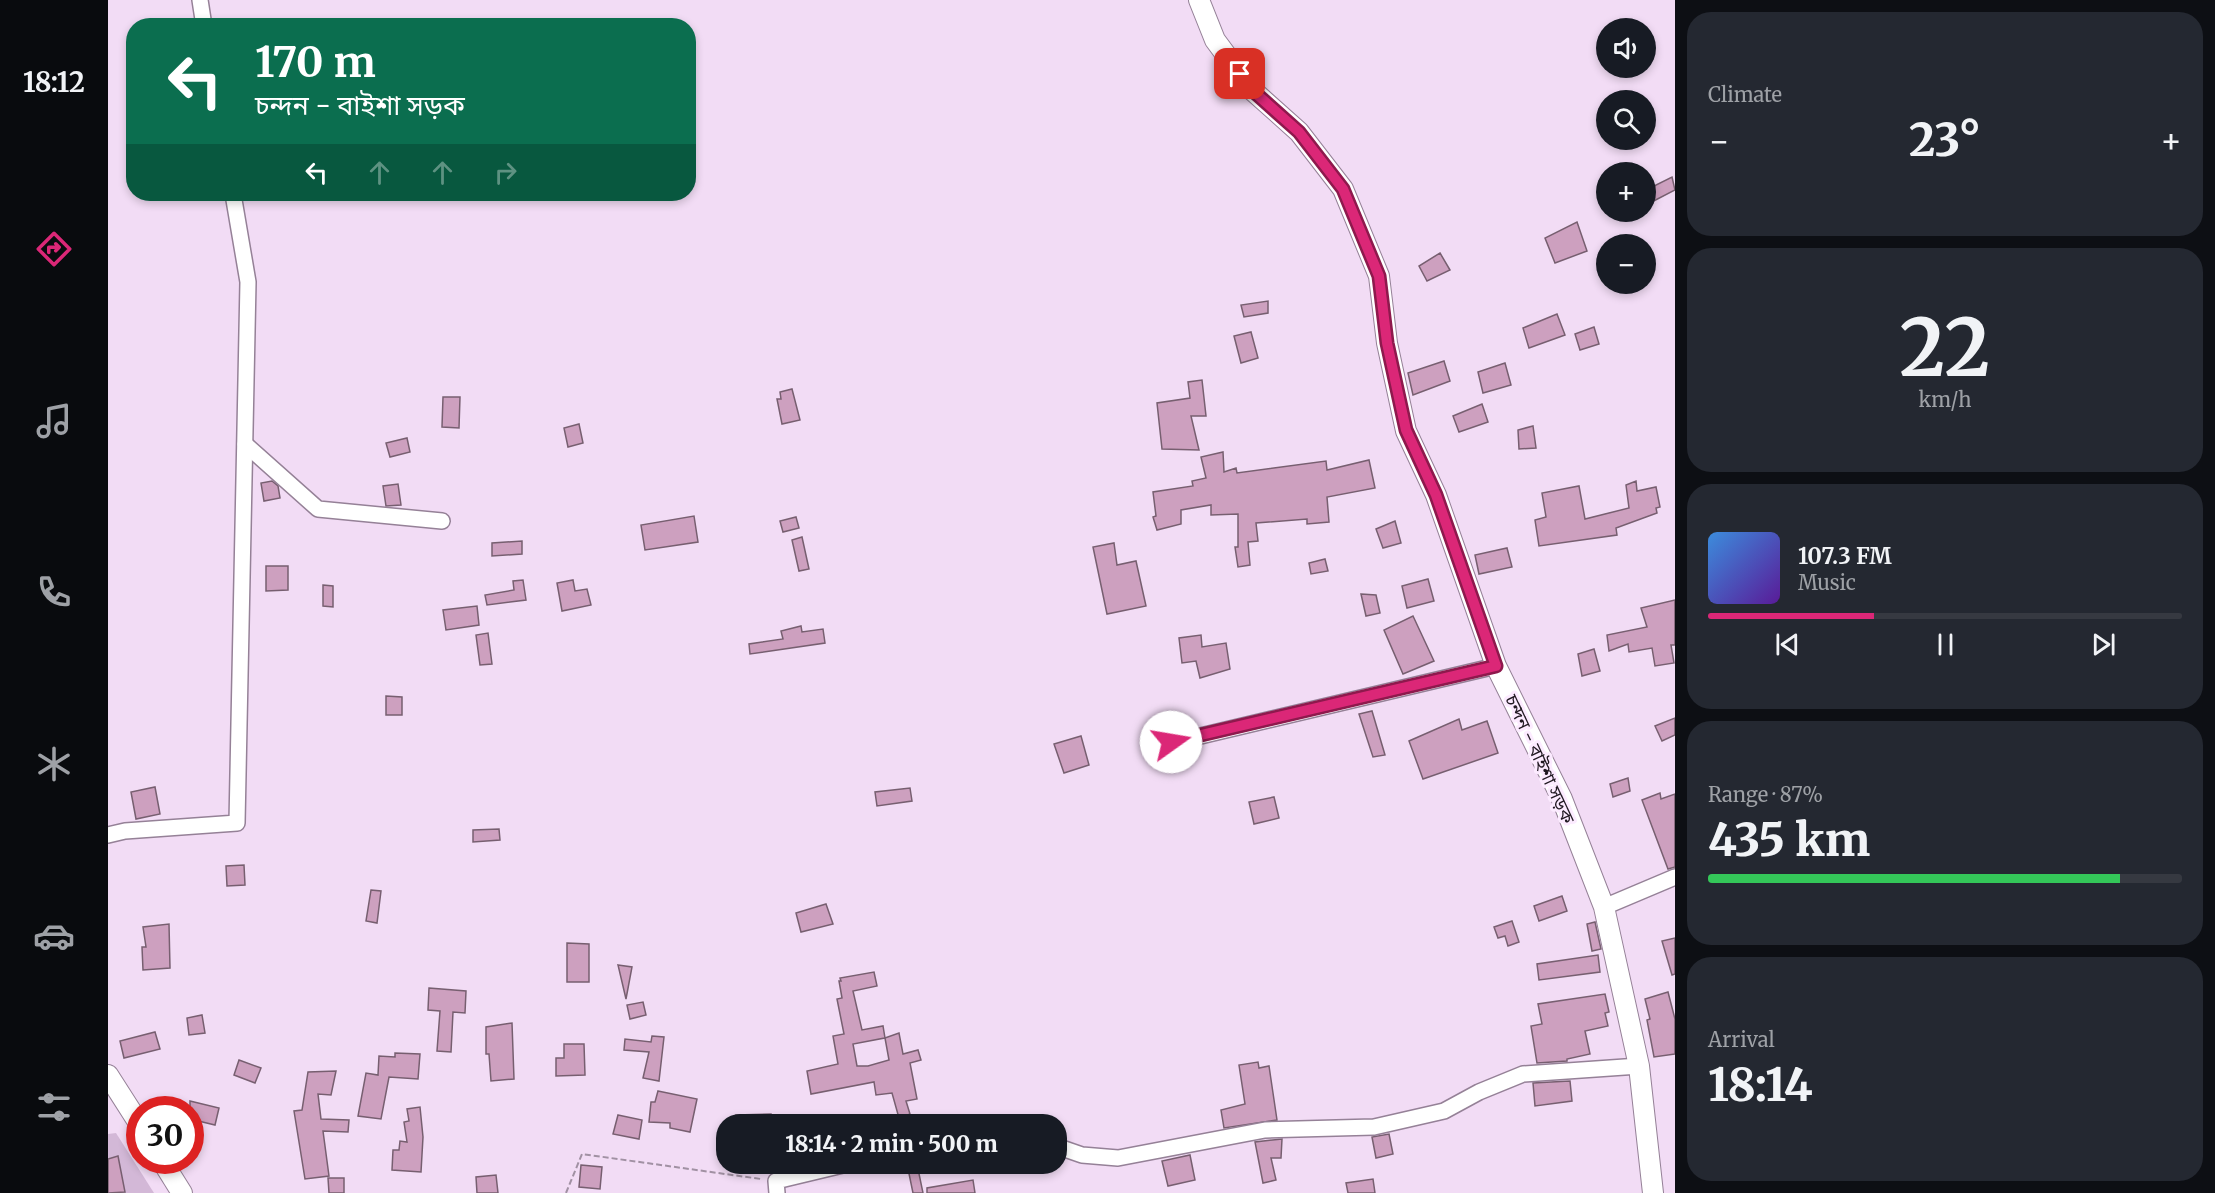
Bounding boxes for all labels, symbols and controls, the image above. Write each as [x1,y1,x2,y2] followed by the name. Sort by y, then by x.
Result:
[1596,18,1656,294] map controls
[1596,18,1656,78] button: sound
[255,36,376,88] text: 170 m
[156,42,234,120] icon: left
[1214,48,1265,99] pin
[1223,57,1256,90] icon: arrive
[23,65,85,99] text: 18:12
[1708,82,1782,107] text: Climate
[255,88,465,122] text: চন্দন - বাইশা সড়ক
[1596,90,1656,150] button: search
[1909,112,1981,168] text: 23°
[1708,121,1730,162] text: −
[2160,121,2182,162] text: +
[300,156,333,189] icon: left
[363,156,396,189] icon: ahead
[426,156,459,189] icon: ahead
[489,156,522,189] icon: right
[1596,162,1656,222] button: +
[33,228,75,270] icon: directions
[1596,234,1656,294] button: −
[1900,299,1990,397] text: 22
[1919,387,1971,412] text: km/h
[33,400,75,442] icon: music
[1798,542,1892,570] text: 107.3 FM
[1798,570,1856,595] text: Music
[33,571,75,613] icon: phone
[1771,628,1804,661] icon: previous
[1929,628,1962,661] icon: pause
[2087,628,2120,661] icon: next
[1500,690,1580,828] street label: চন্দন - বাইশা সড়ক
[1139,710,1203,774] position arrow
[33,743,75,785] icon: climate
[1708,782,1823,807] text: Range · 87%
[1708,812,1870,868] text: 435 km
[33,915,75,957] icon: car
[1708,1027,1775,1052] text: Arrival
[1708,1057,1813,1113] text: 18:14
[33,1086,75,1128] icon: filters
[126,1096,204,1174] speed limit sign: 30
[785,1130,998,1158] text: 18:14 · 2 min · 500 m

